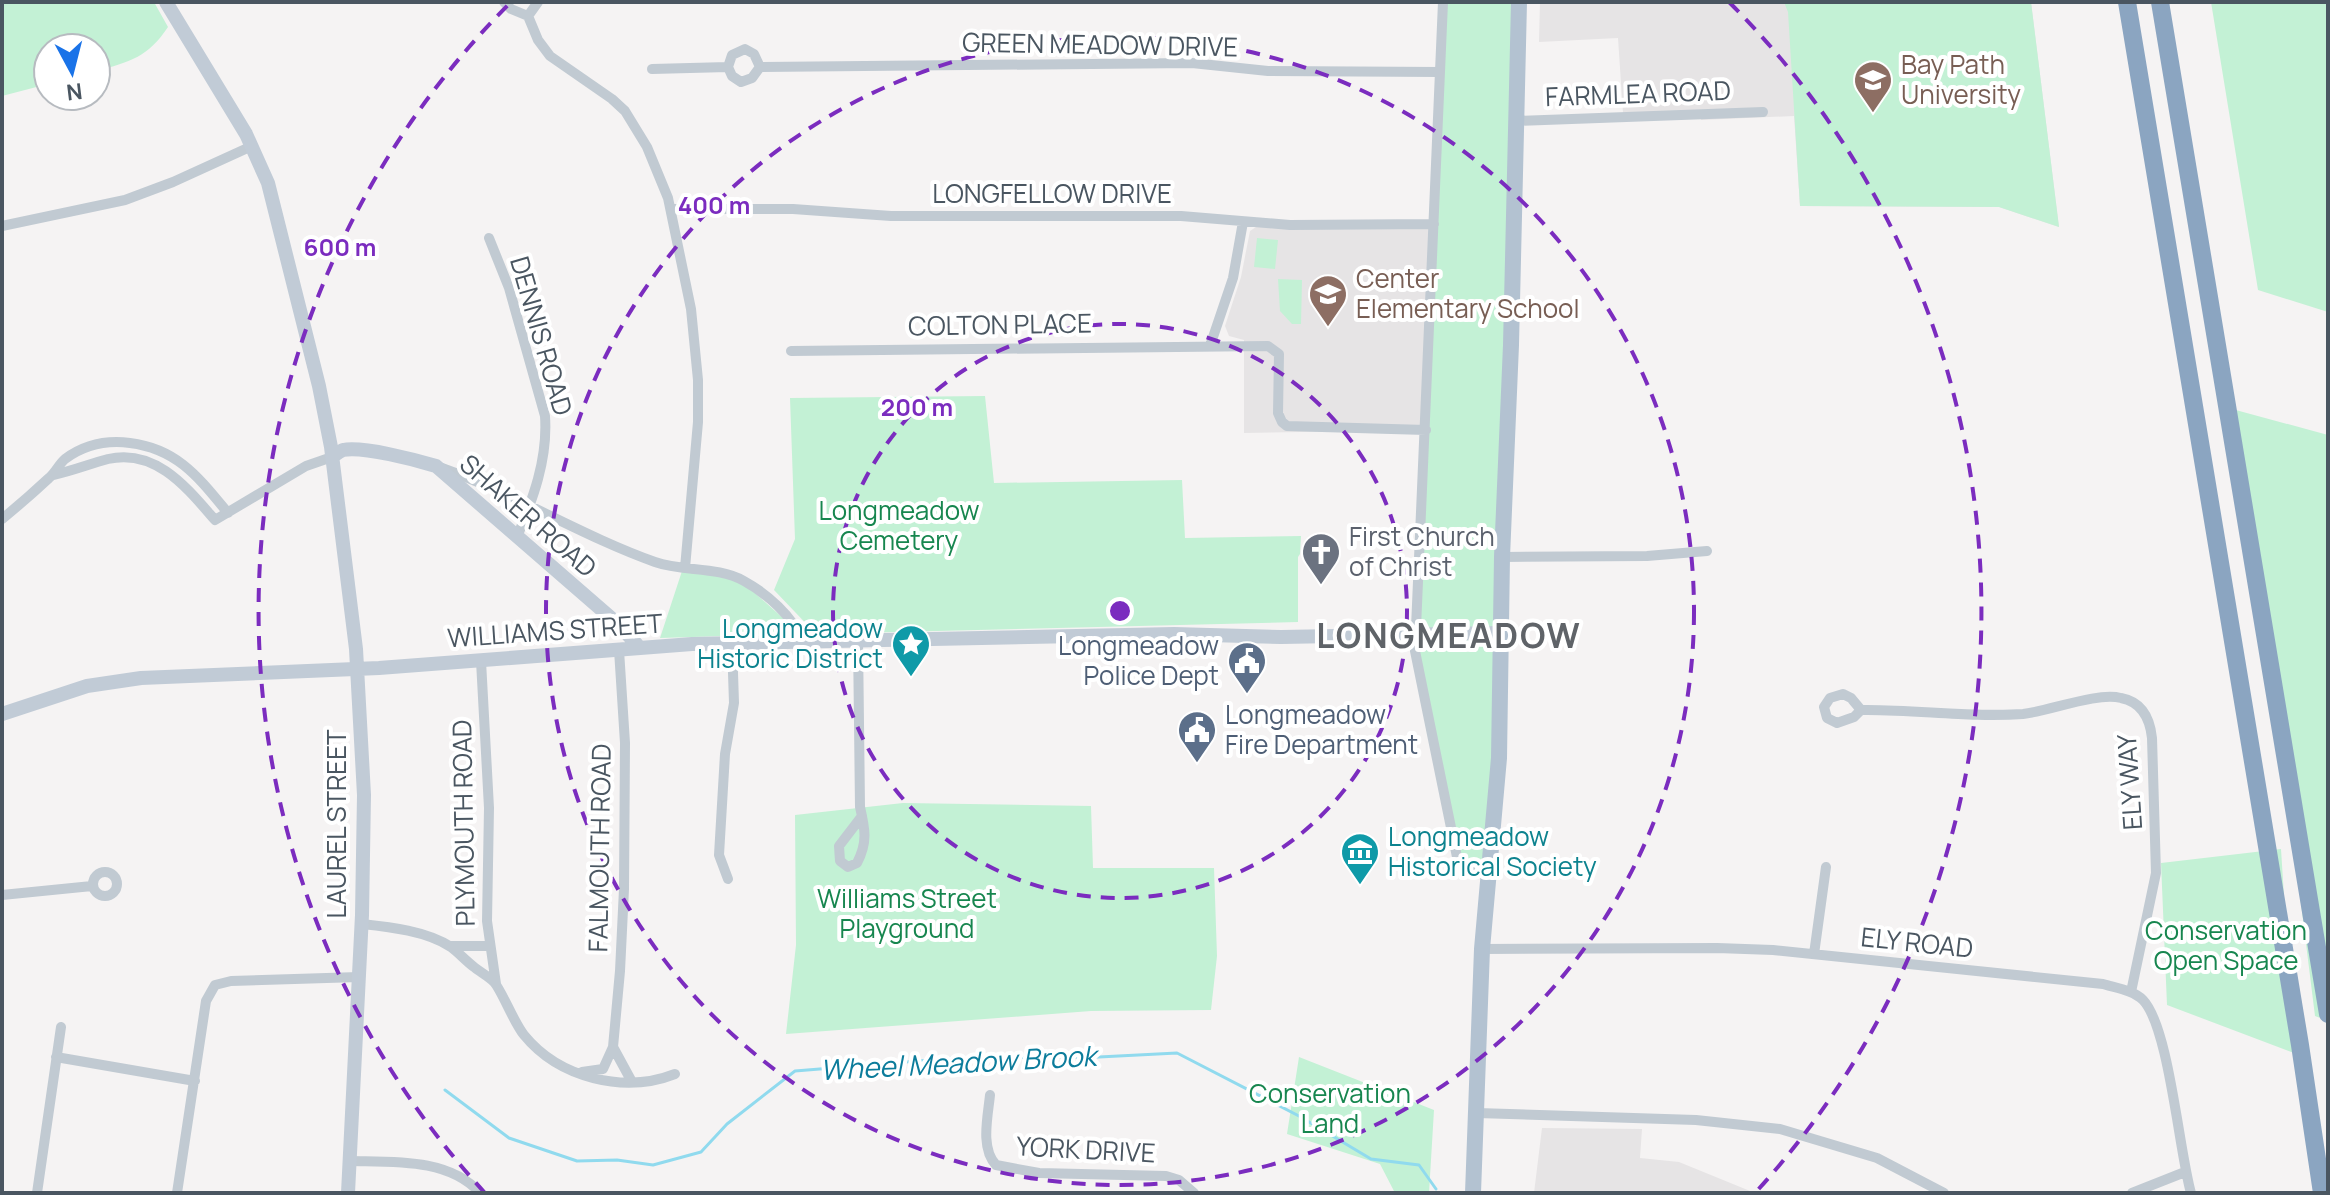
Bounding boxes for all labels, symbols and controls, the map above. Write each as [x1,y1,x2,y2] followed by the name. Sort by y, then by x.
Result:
[962,24,1238,64] street label: GREEN MEADOW DRIVE
[32,32,112,112] north arrow
[1901,46,2021,112] place label: Bay Path University
[1852,59,1894,114] school or university icon: Bay Path University
[1544,72,1732,114] street label: FARMLEA ROAD
[65,76,84,108] text: N
[932,175,1172,211] street label: LONGFELLOW DRIVE
[678,188,750,221] text: 400 m
[304,230,376,263] text: 600 m
[502,252,582,419] street label: DENNIS ROAD
[1356,260,1580,326] place label: Center Elementary School
[1307,273,1349,328] school or university icon: Center Elementary School
[908,304,1092,344] street label: COLTON PLACE
[881,390,953,423] text: 200 m
[452,446,605,585] street label: SHAKER ROAD
[818,492,980,558] park label: Longmeadow Cemetery
[1349,518,1495,584] place label: First Church of Christ
[1300,531,1342,586] church icon: First Church of Christ
[1106,597,1134,625] centre of rings
[446,604,664,655] street label: WILLIAMS STREET
[697,610,883,676] place label: Longmeadow Historic District
[1316,612,1582,658] district label: LONGMEADOW
[890,623,932,678] place icon: Longmeadow Historic District
[1058,627,1219,693] place label: Longmeadow Police Dept
[1226,640,1268,695] public building icon: Longmeadow Police Dept
[1225,696,1418,762] place label: Longmeadow Fire Department
[1176,709,1218,764] public building icon: Longmeadow Fire Department
[443,719,483,927] street label: PLYMOUTH ROAD
[318,729,354,918] street label: LAUREL STREET
[2108,732,2150,831] street label: ELY WAY
[579,743,619,953] street label: FALMOUTH ROAD
[1388,818,1597,884] place label: Longmeadow Historical Society
[1339,831,1381,886] museum icon: Longmeadow Historical Society
[817,880,997,946] park label: Williams Street Playground
[2145,912,2307,978] park label: Conservation Open Space
[1859,918,1975,966] street label: ELY ROAD
[819,1036,1101,1088] water label: Wheel Meadow Brook
[1249,1075,1411,1141] park label: Conservation Land
[1016,1127,1156,1171] street label: YORK DRIVE

